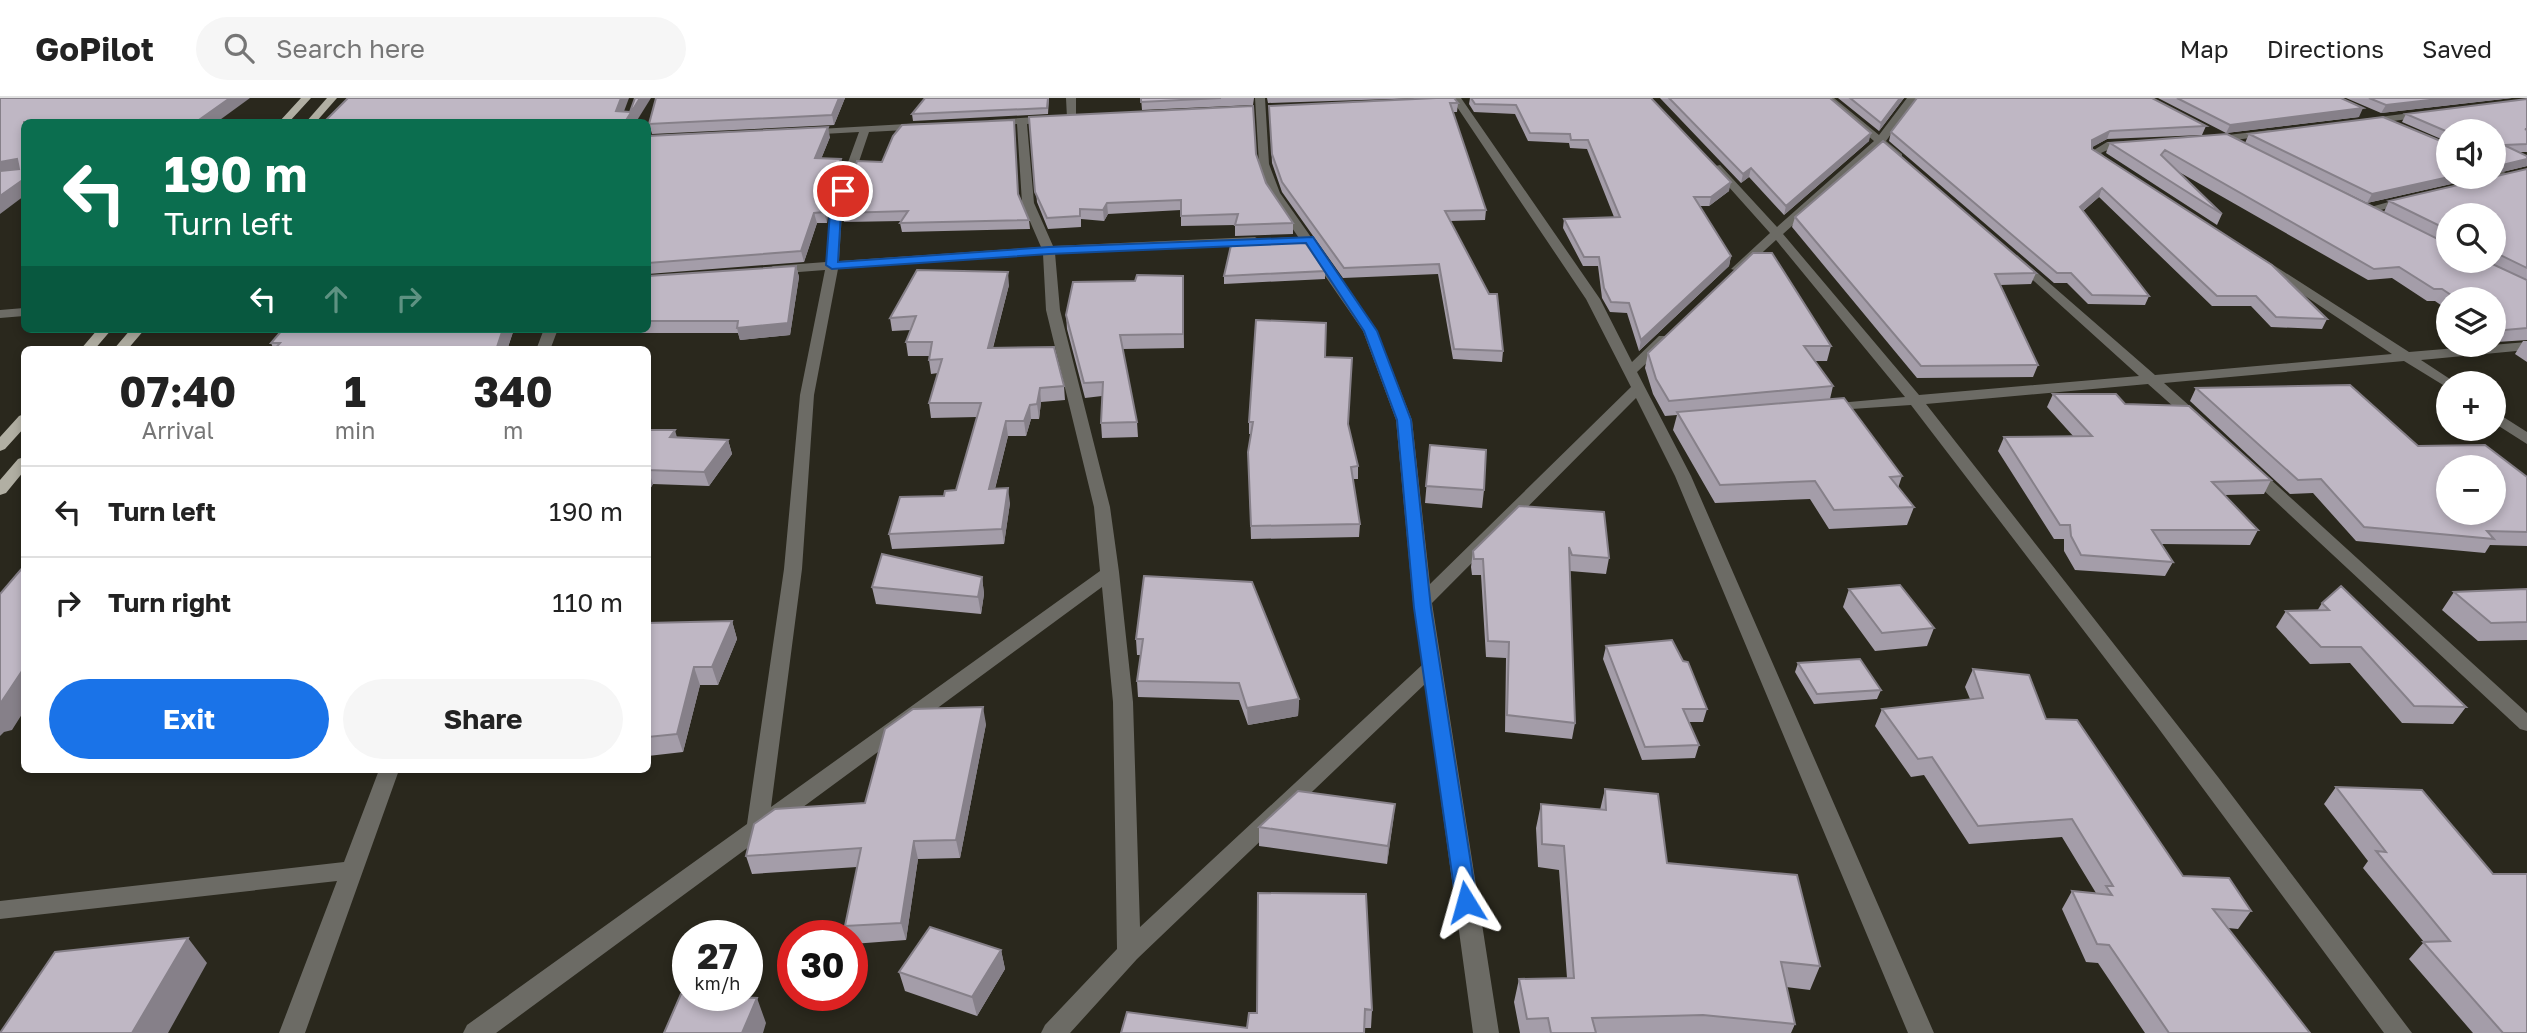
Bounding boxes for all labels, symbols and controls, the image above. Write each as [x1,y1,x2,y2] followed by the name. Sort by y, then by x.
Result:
[196,17,686,80] search box
[35,29,154,68] text: GoPilot
[220,29,258,67] icon: search
[276,33,425,64] text: Search here
[2180,34,2229,63] text: Map
[2267,34,2384,63] text: Directions
[2422,34,2492,63] text: Saved
[2436,119,2506,525] map controls
[2436,119,2506,189] button: sound
[164,144,307,203] text: 190 m
[49,147,140,238] icon: left
[813,161,873,221] pin
[824,172,862,210] icon: arrive
[2436,203,2506,273] button: search
[164,204,293,242] text: Turn left
[244,280,282,318] icon: left
[317,280,355,318] icon: ahead
[390,280,428,318] icon: right
[2436,287,2506,357] button: layers
[119,366,236,416] text: 07:40
[344,366,366,416] text: 1
[474,366,553,416] text: 340
[2436,371,2506,441] button: +
[142,416,214,444] text: Arrival
[335,416,375,444] text: min
[503,416,523,444] text: m
[2436,455,2506,525] button: −
[49,493,87,531] icon: left
[108,496,216,527] text: Turn left
[549,496,623,527] text: 190 m
[49,584,87,622] icon: right
[108,587,231,618] text: Turn right
[552,587,623,618] text: 110 m
[49,679,329,759] button: Exit
[343,679,623,759] button: Share
[1429,865,1503,939] position arrow
[777,920,868,1011] speed limit sign: 30
[697,935,738,977] text: 27
[695,972,740,994] text: km/h

